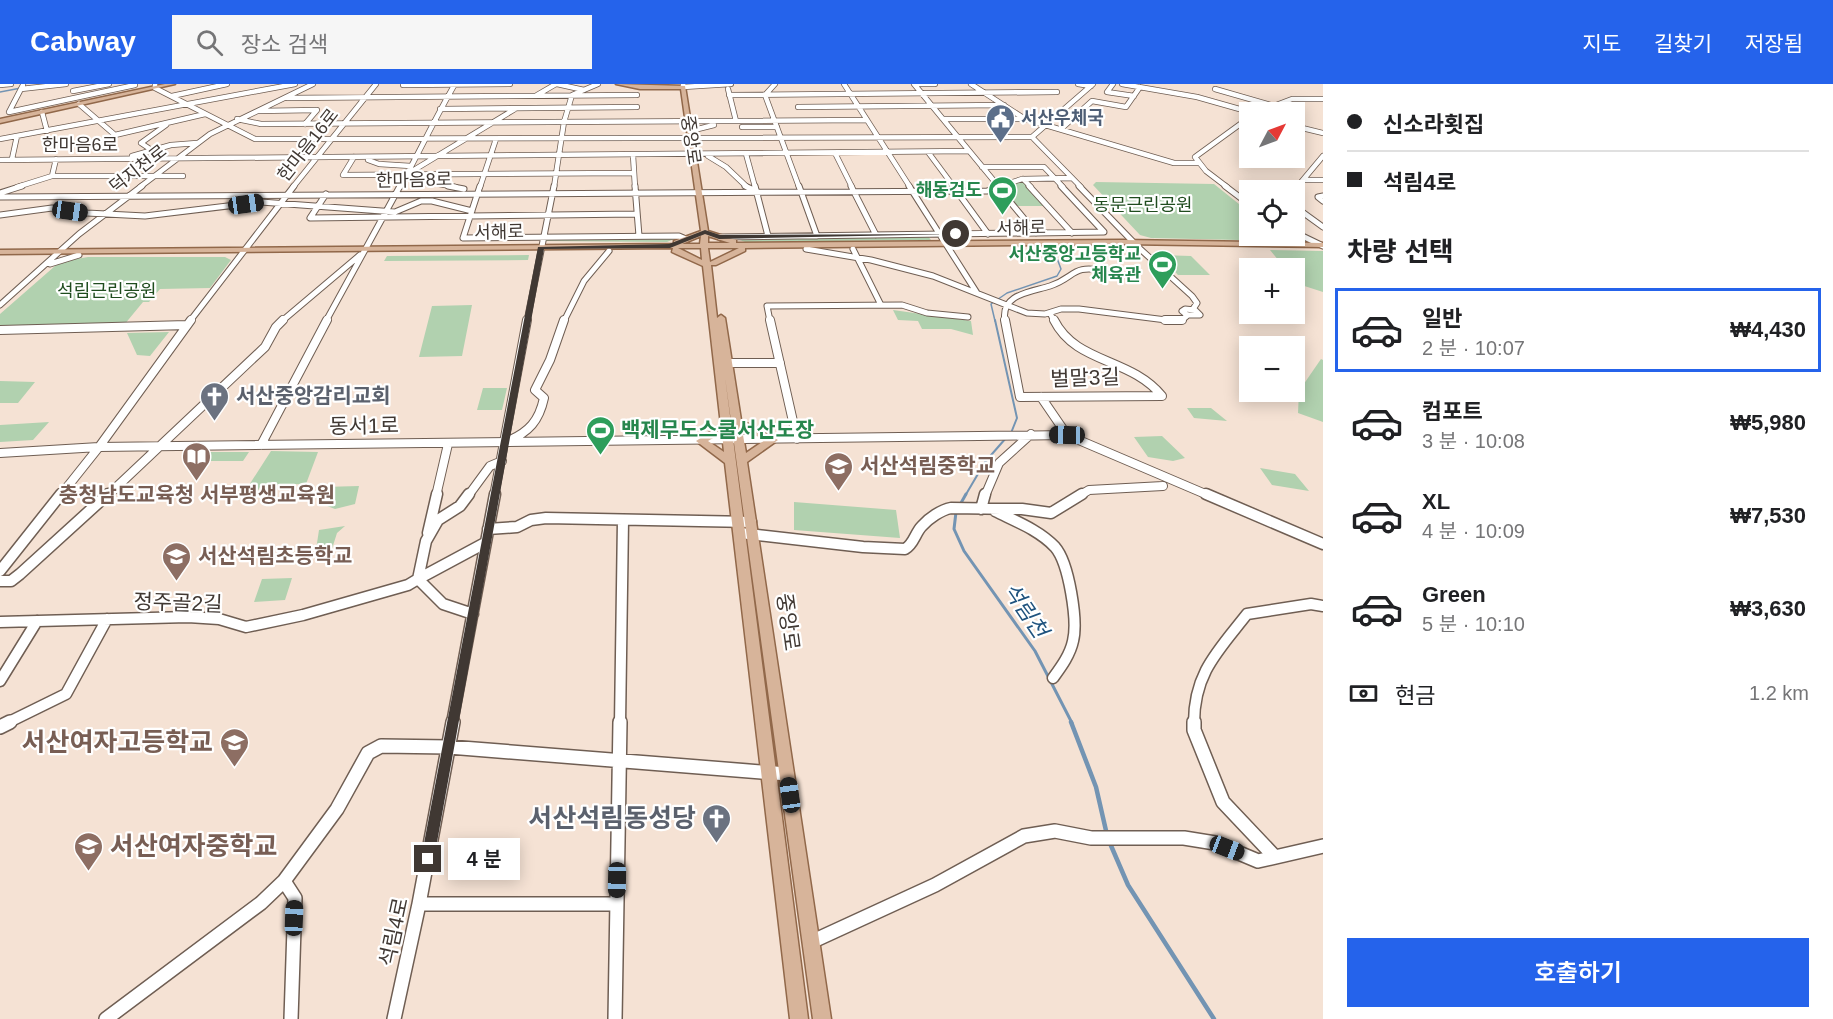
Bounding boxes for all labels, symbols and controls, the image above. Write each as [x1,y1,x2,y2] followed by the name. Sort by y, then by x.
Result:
[172,15,592,69] search box
[30,26,136,57] text: Cabway
[193,26,226,59] icon: search
[241,32,328,57] text: 장소 검색
[1582,32,1621,55] text: 지도
[1654,32,1712,55] text: 길찾기
[1745,32,1803,55] text: 저장됨
[984,102,1016,144] public building icon: 서산우체국
[1239,102,1305,168] north arrow
[1239,102,1305,402] map controls
[274,105,342,185] street label: 한마음16로
[1021,108,1104,128] place label: 서산우체국
[1383,112,1484,137] text: 신소라횟집
[678,114,704,166] street label: 중앙로
[42,135,118,155] street label: 한마음6로
[106,141,170,197] street label: 덕지천로
[376,169,452,191] street label: 한마음8로
[1383,170,1456,195] text: 석림4로
[987,174,1019,216] sports icon: 해동검도
[916,180,982,200] place label: 해동검도
[1239,180,1305,246] button: locate
[227,193,265,215] car
[1093,195,1193,215] park label: 동문근린공원
[51,200,89,222] car
[996,218,1046,238] street label: 서해로
[942,220,969,247] route start
[474,222,524,242] street label: 서해로
[1347,237,1454,267] text: 차량 선택
[1009,244,1141,285] place label: 서산중앙고등학교 체육관
[1146,248,1178,290] sports icon: 서산중앙고등학교 체육관
[1239,258,1305,324] button: +
[57,281,157,301] park label: 석림근린공원
[1350,303,1404,357] icon: car
[1422,306,1462,331] text: 일반
[1730,317,1806,342] text: ₩4,430
[1239,336,1305,402] button: −
[1422,337,1525,359] text: 2 분 · 10:07
[1050,365,1120,390] street label: 벌말3길
[199,380,231,422] church icon: 서산중앙감리교회
[236,384,391,407] place label: 서산중앙감리교회
[1350,396,1404,450] icon: car
[1422,399,1483,424] text: 컴포트
[1730,410,1806,435] text: ₩5,980
[329,413,399,438] street label: 동서1로
[584,414,616,456] sports icon: 백제무도스쿨서산도장
[621,418,814,441] place label: 백제무도스쿨서산도장
[1049,426,1085,444] car
[1422,430,1525,452] text: 3 분 · 10:08
[181,440,213,482] library icon: 충청남도교육청 서부평생교육원
[823,450,855,492] school or university icon: 서산석림중학교
[860,454,995,477] place label: 서산석림중학교
[59,483,335,506] place label: 충청남도교육청 서부평생교육원
[1350,489,1404,543] icon: car
[1422,489,1450,514] text: XL
[1730,503,1806,528] text: ₩7,530
[1422,520,1525,542] text: 4 분 · 10:09
[161,540,193,582] school or university icon: 서산석림초등학교
[198,544,353,567] place label: 서산석림초등학교
[998,578,1054,645] water label: 석림천
[1350,582,1404,636] icon: car
[1422,582,1486,607] text: Green
[133,589,223,616] street label: 정주골2길
[773,592,804,652] street label: 중앙로
[1730,596,1806,621] text: ₩3,630
[1422,613,1525,635] text: 5 분 · 10:10
[1347,677,1380,710] icon: cash
[1749,682,1809,704] text: 1.2 km
[1395,683,1435,708] text: 현금
[218,726,250,768] school or university icon: 서산여자고등학교
[22,727,213,757] place label: 서산여자고등학교
[779,776,801,814] car
[701,802,733,844] church icon: 서산석림동성당
[529,803,696,833] place label: 서산석림동성당
[73,830,105,872] school or university icon: 서산여자중학교
[110,831,277,861] place label: 서산여자중학교
[1207,833,1247,863] car
[449,838,521,880] callout: 4 분
[414,845,441,872] route end
[466,848,502,870] text: 4 분
[608,862,626,898] car
[375,895,412,968] street label: 석림4로
[284,900,304,936] car
[1347,938,1809,1007] button: 호출하기

